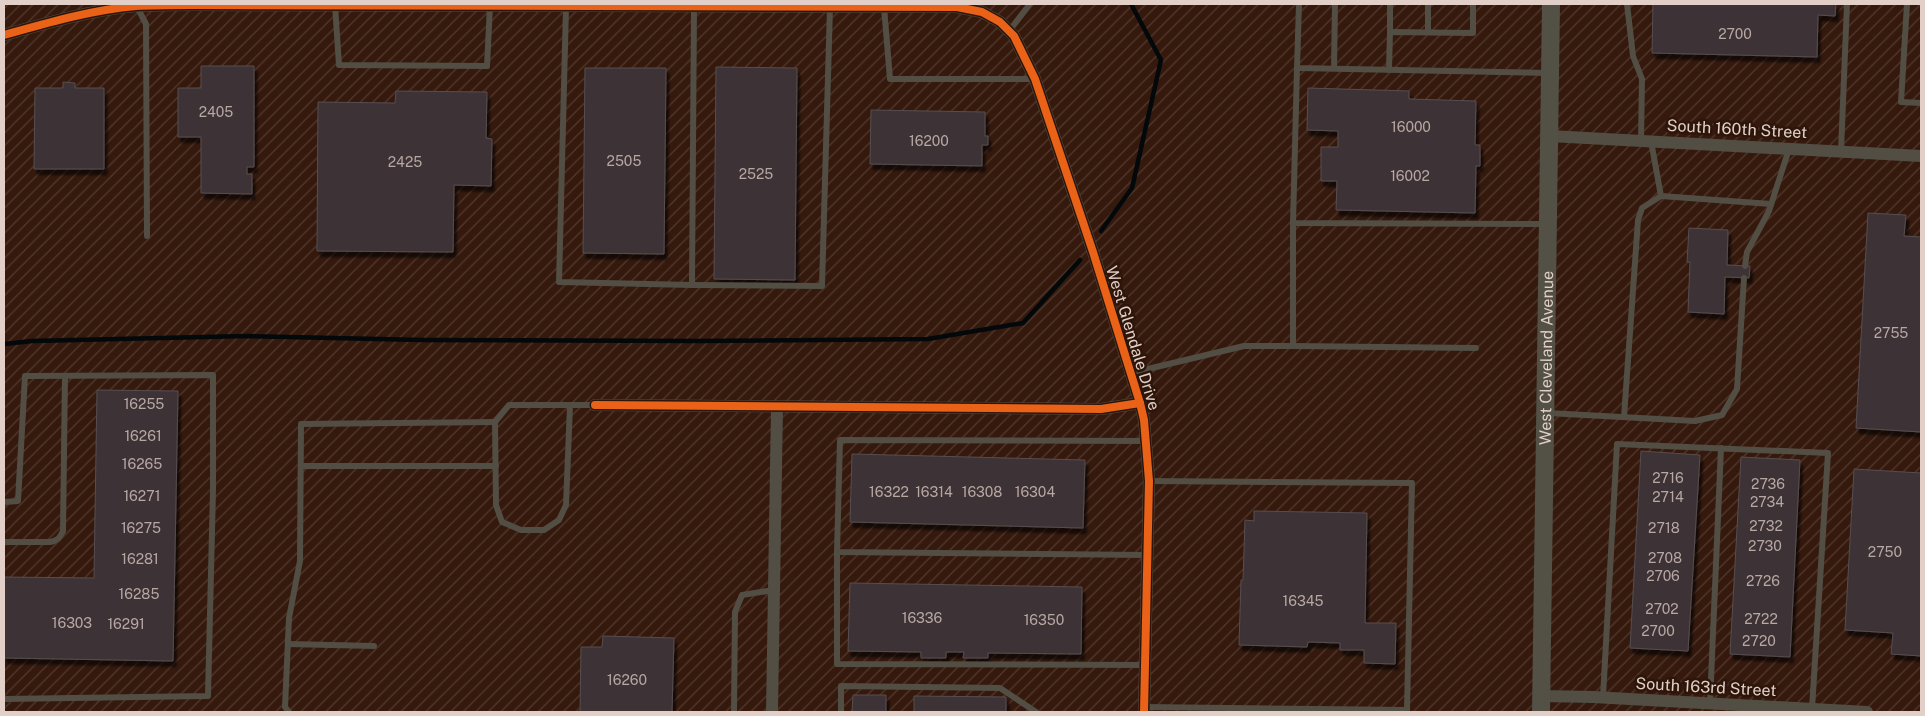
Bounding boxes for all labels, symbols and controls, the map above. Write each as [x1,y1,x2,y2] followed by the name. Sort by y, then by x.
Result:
[1718,26,1752,42] house number: 2700
[199,104,233,120] house number: 2405
[1666,116,1808,142] street label: South 160th Street
[1391,119,1431,135] house number: 16000
[909,133,949,149] house number: 16200
[607,153,641,169] house number: 2505
[388,154,422,170] house number: 2425
[739,166,773,182] house number: 2525
[1390,168,1430,184] house number: 16002
[1102,263,1164,413] street label: West Glendale Drive
[1535,271,1557,445] street label: West Cleveland Avenue
[1874,325,1908,341] house number: 2755
[124,396,164,412] house number: 16255
[124,428,162,444] house number: 16261
[122,456,162,472] house number: 16265
[1652,470,1684,486] house number: 2716
[1751,476,1785,492] house number: 2736
[869,484,909,500] house number: 16322
[915,484,953,500] house number: 16314
[962,484,1002,500] house number: 16308
[1015,484,1055,500] house number: 16304
[123,488,161,504] house number: 16271
[1652,489,1684,505] house number: 2714
[1750,494,1784,510] house number: 2734
[1749,518,1783,534] house number: 2732
[121,520,161,536] house number: 16275
[1648,520,1680,536] house number: 2718
[1748,538,1782,554] house number: 2730
[1868,544,1902,560] house number: 2750
[1648,550,1682,566] house number: 2708
[121,551,159,567] house number: 16281
[1646,568,1680,584] house number: 2706
[1746,573,1780,589] house number: 2726
[119,586,159,602] house number: 16285
[1283,593,1323,609] house number: 16345
[1645,601,1679,617] house number: 2702
[902,610,943,626] house number: 16336
[1744,611,1778,627] house number: 2722
[1024,612,1064,628] house number: 16350
[52,615,92,631] house number: 16303
[107,616,145,632] house number: 16291
[1641,623,1675,639] house number: 2700
[1742,633,1776,649] house number: 2720
[607,672,647,688] house number: 16260
[1635,674,1777,700] street label: South 163rd Street

